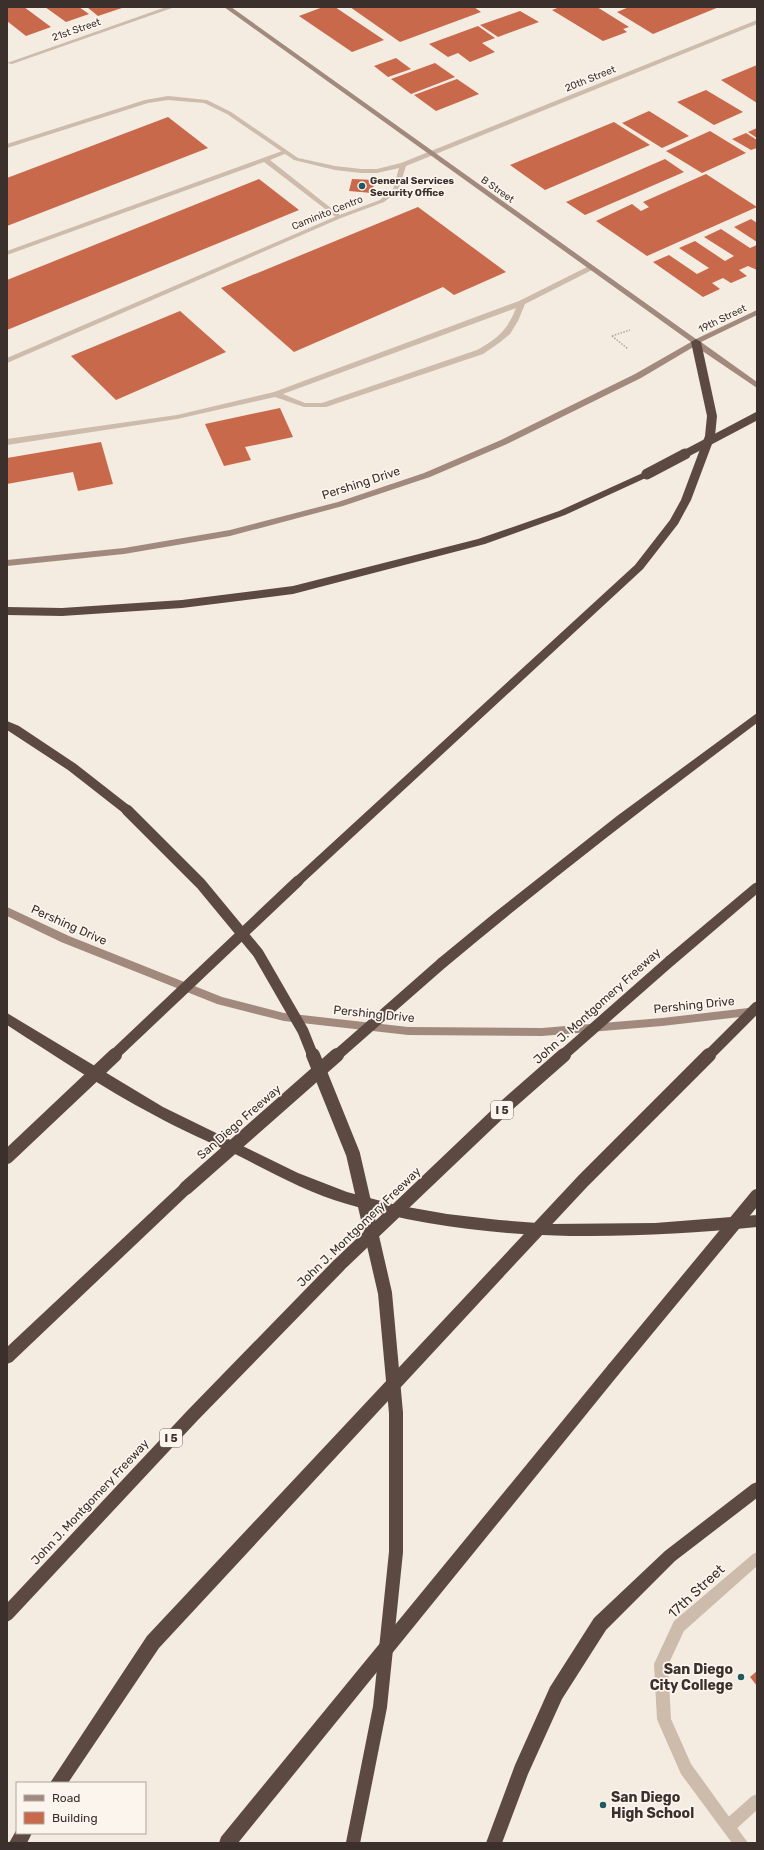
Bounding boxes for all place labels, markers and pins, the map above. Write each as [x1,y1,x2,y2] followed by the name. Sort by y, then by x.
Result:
[370,175,455,199] place label: General Services Security Office
[357,181,367,191] marker: General Services Security Office
[650,1661,733,1694] place label: San Diego City College
[736,1672,746,1682] marker: San Diego City College
[611,1789,694,1822] place label: San Diego High School
[598,1800,608,1810] marker: San Diego High School

